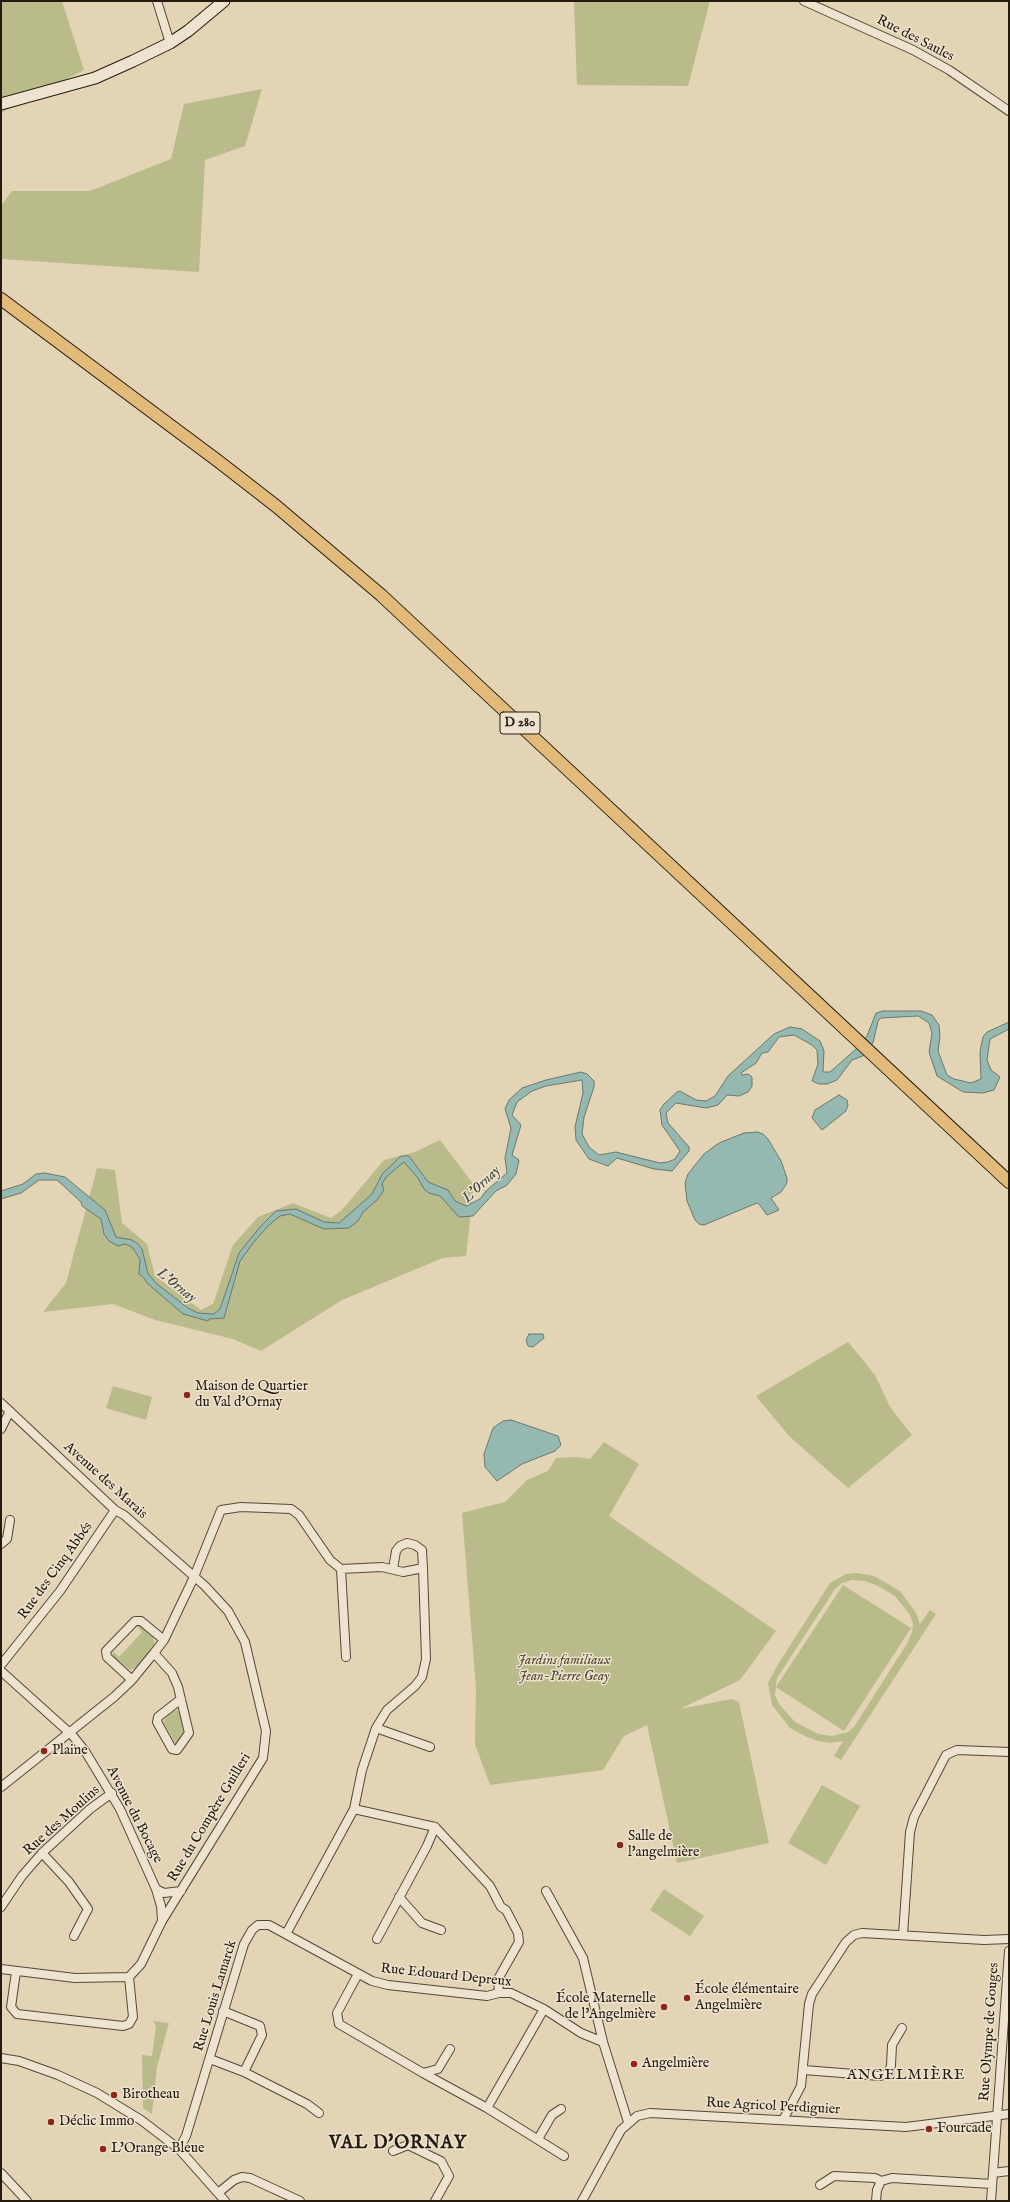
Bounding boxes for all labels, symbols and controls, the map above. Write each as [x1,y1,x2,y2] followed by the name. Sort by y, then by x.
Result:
[873,12,957,66] street label: Rue des Saules
[500,712,540,734] road number: D 280
[459,1163,505,1207] water label: L'Ornay
[153,1265,199,1307] water label: L'Ornay
[195,1379,308,1412] place label: Maison de Quartier du Val d'Ornay
[182,1390,192,1400] marker: Maison de Quartier du Val d'Ornay
[60,1439,150,1523] street label: Avenue des Marais
[15,1519,97,1623] street label: Rue des Cinq Abbés
[517,1653,611,1686] park label: Jardins familiaux Jean-Pierre Geay
[52,1743,88,1759] place label: Plaine
[39,1746,49,1756] marker: Plaine
[165,1751,255,1885] street label: Rue du Compère Guilleri
[102,1764,166,1866] street label: Avenue du Bocage
[20,1782,104,1860] street label: Rue des Moulins
[628,1829,699,1862] place label: Salle de l'angelmière
[615,1840,625,1850] marker: Salle de l'angelmière
[191,1938,241,2054] street label: Rue Louis Lamarck
[380,1961,512,1991] street label: Rue Edouard Depreux
[977,1962,1003,2102] street label: Rue Olympe de Gouges
[695,1982,799,2014] place label: École élémentaire Angelmière
[556,1991,656,2024] place label: École Maternelle de l'Angelmière
[682,1993,692,2003] marker: École élémentaire Angelmière
[659,2002,669,2012] marker: École Maternelle de l'Angelmière
[642,2056,709,2072] place label: Angelmière
[629,2059,639,2069] marker: Angelmière
[847,2067,965,2085] district label: ANGELMIÈRE
[122,2087,180,2103] place label: Birotheau
[109,2090,119,2100] marker: Birotheau
[705,2095,841,2119] street label: Rue Agricol Perdiguier
[59,2114,134,2130] place label: Déclic Immo
[46,2117,56,2127] marker: Déclic Immo
[937,2121,992,2137] place label: Fourcade
[924,2124,934,2134] marker: Fourcade
[329,2133,467,2155] district label: VAL D'ORNAY
[111,2141,204,2157] place label: L'Orange Bleue
[98,2144,108,2154] marker: L'Orange Bleue

